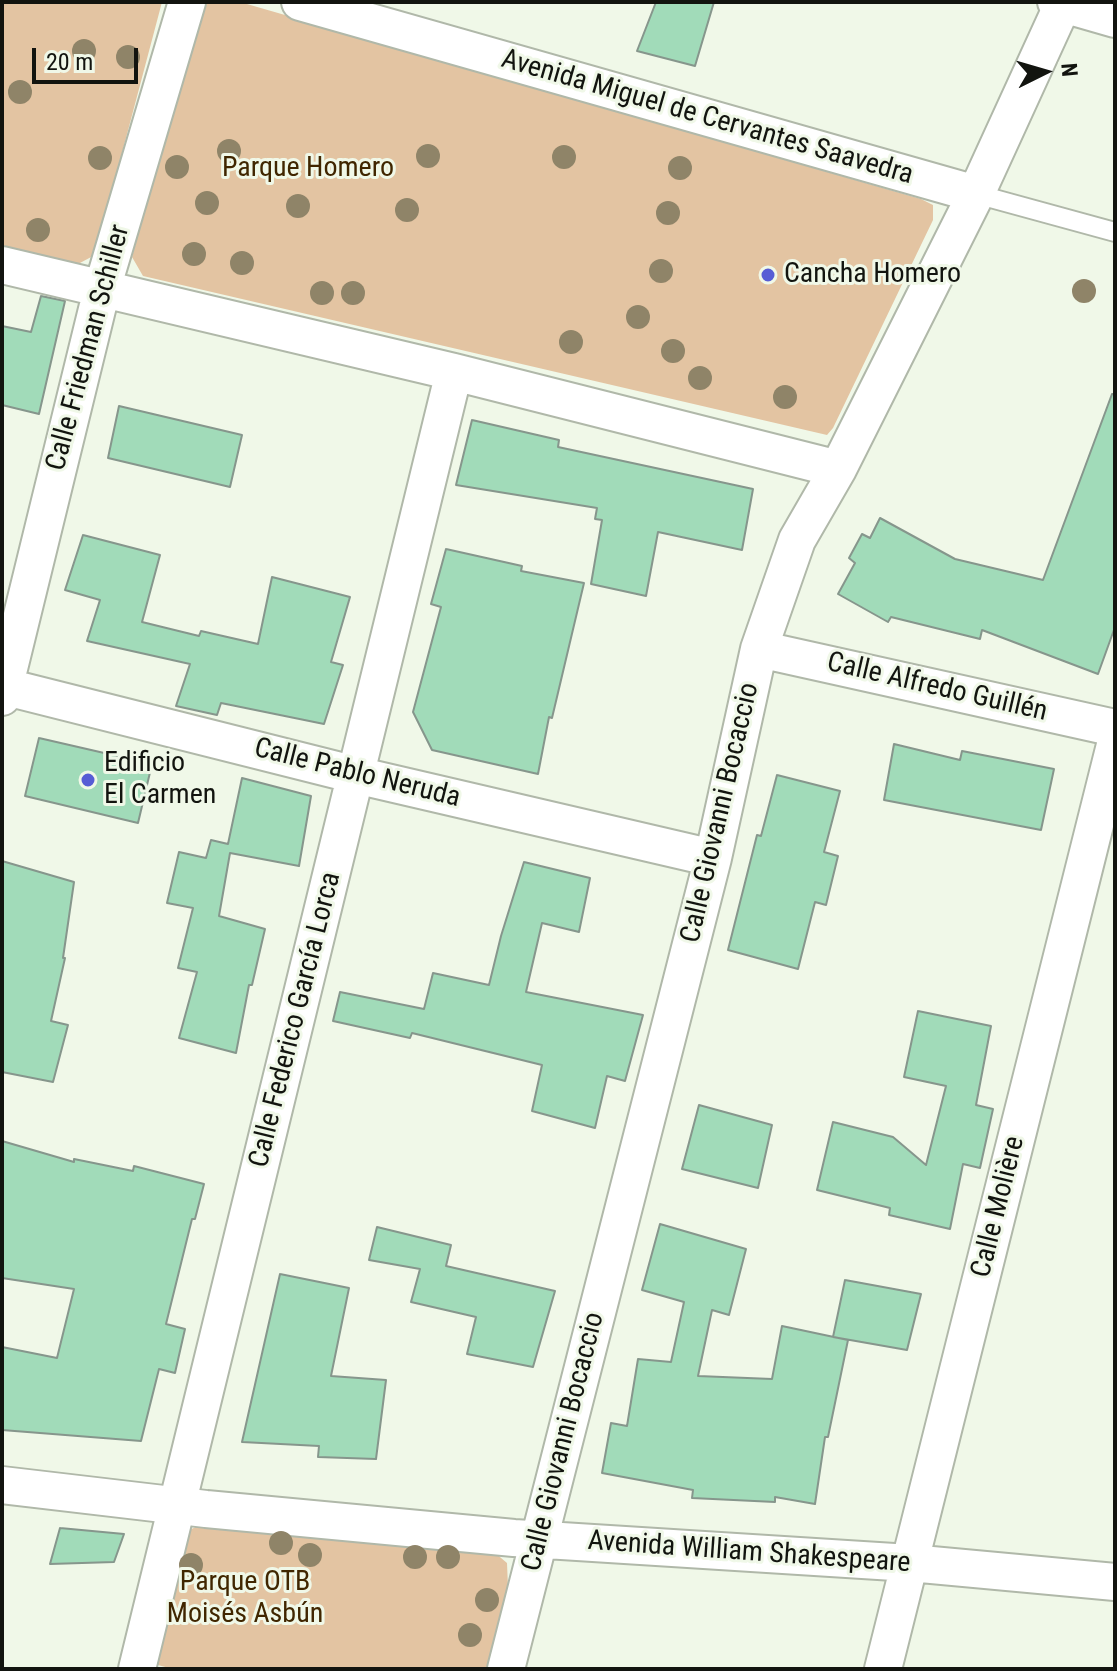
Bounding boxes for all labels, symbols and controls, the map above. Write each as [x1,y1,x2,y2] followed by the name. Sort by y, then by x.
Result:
[36,32,142,82] scale bar
[1005,32,1085,112] north arrow
[497,43,917,193] street label: Avenida Miguel de Cervantes Saavedra
[46,48,93,76] text: 20 m
[1056,62,1082,78] text: N
[222,152,394,186] park label: Parque Homero
[40,221,138,475] street label: Calle Friedman Schiller
[784,258,961,292] place label: Cancha Homero
[759,266,777,284] marker: Cancha Homero
[824,646,1050,730] street label: Calle Alfredo Guillén
[675,680,767,946] street label: Calle Giovanni Bocaccio
[251,732,463,816] street label: Calle Pablo Neruda
[104,747,216,813] place label: Edificio El Carmen
[79,771,97,789] marker: Edificio El Carmen
[243,869,349,1171] street label: Calle Federico García Lorca
[965,1133,1033,1281] street label: Calle Molière
[516,1309,612,1575] street label: Calle Giovanni Bocaccio
[586,1525,912,1581] street label: Avenida William Shakespeare
[167,1566,323,1632] park label: Parque OTB Moisés Asbún

